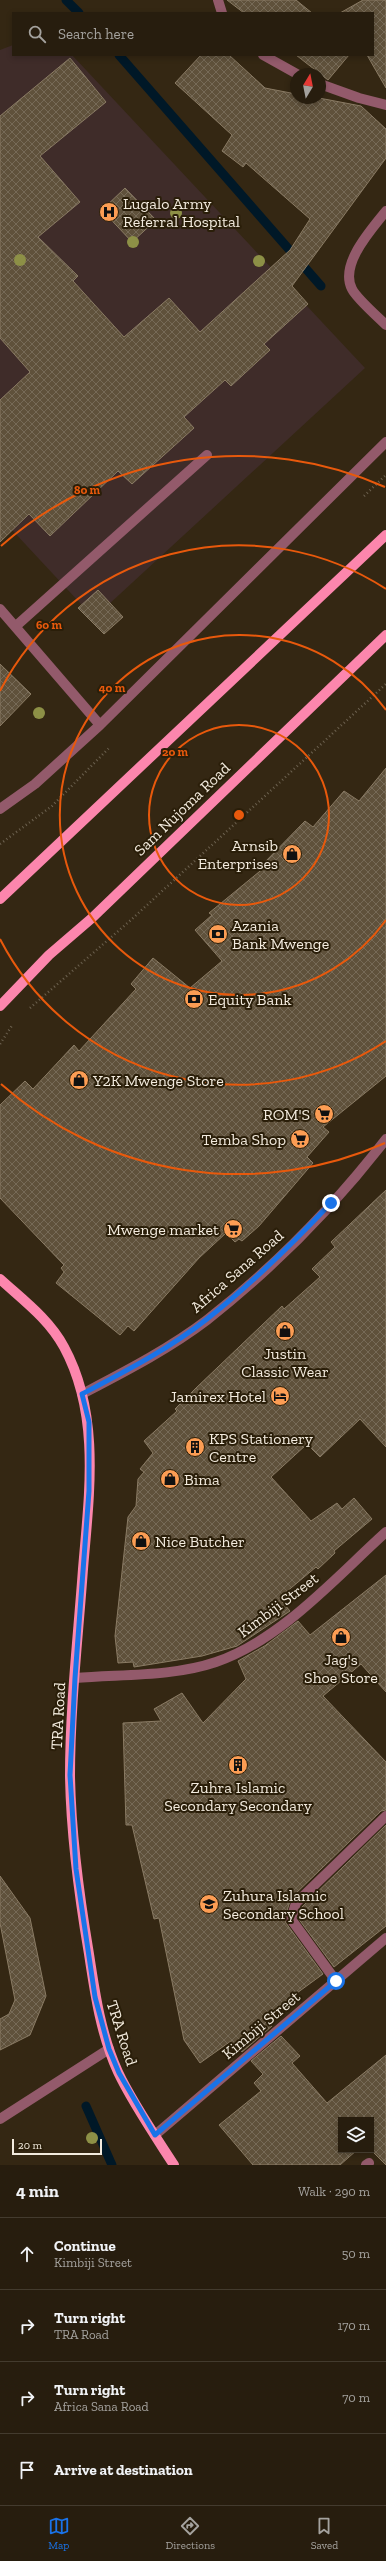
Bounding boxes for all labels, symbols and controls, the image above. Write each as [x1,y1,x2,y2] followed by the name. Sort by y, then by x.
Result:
[12,12,374,56] search box
[26,23,48,45] icon: search
[58,25,134,43] text: Search here
[290,68,326,104] north arrow
[123,194,240,231] place label: Lugalo Army Referral Hospital
[98,201,120,223] hospital icon: Lugalo Army Referral Hospital
[74,483,101,497] text: 80 m
[36,618,63,632] text: 60 m
[99,681,126,695] text: 40 m
[162,745,189,759] text: 20 m
[130,758,234,860] street label: Sam Nujoma Road
[232,808,246,822] centre of rings
[198,836,278,873] place label: Arnsib Enterprises
[281,843,303,865] shop icon: Arnsib Enterprises
[232,916,329,953] place label: Azania Bank Mwenge
[207,923,229,945] bank icon: Azania Bank Mwenge
[183,988,205,1010] bank icon: Equity Bank
[208,990,292,1009] place label: Equity Bank
[68,1069,90,1091] shop icon: Y2K Mwenge Store
[92,1071,224,1090] place label: Y2K Mwenge Store
[313,1103,335,1125] supermarket icon: ROM'S
[263,1105,310,1124] place label: ROM'S
[289,1128,311,1150] supermarket icon: Temba Shop
[201,1130,286,1149] place label: Temba Shop
[322,1194,340,1212] route end
[222,1218,244,1240] supermarket icon: Mwenge market
[107,1220,219,1239] place label: Mwenge market
[187,1225,287,1316] street label: Africa Sana Road
[274,1320,296,1342] shop icon: Justin Classic Wear
[241,1344,329,1381] place label: Justin Classic Wear
[269,1385,291,1407] hotel icon: Jamirex Hotel
[170,1387,266,1406] place label: Jamirex Hotel
[209,1429,314,1466] place label: KPS Stationery Centre
[184,1436,206,1458] building icon: KPS Stationery Centre
[159,1468,181,1490] shop icon: Bima
[184,1470,220,1489] place label: Bima
[130,1530,152,1552] shop icon: Nice Butcher
[155,1532,245,1551] place label: Nice Butcher
[234,1569,322,1641] street label: Kimbiji Street
[330,1626,352,1648] shop icon: Jag's Shoe Store
[304,1650,378,1687] place label: Jag's Shoe Store
[47,1682,69,1750] street label: TRA Road
[227,1754,249,1776] building icon: Zuhra Islamic Secondary Secondary
[164,1778,313,1815] place label: Zuhra Islamic Secondary Secondary
[223,1886,344,1923] place label: Zuhura Islamic Secondary School
[198,1893,220,1915] school or university icon: Zuhura Islamic Secondary School
[327,1972,345,1990] route start
[218,1987,304,2063] street label: Kimbiji Street
[103,1998,142,2068] street label: TRA Road
[338,2117,374,2153] map controls
[338,2117,374,2153] button: layers
[12,2137,102,2156] scale bar
[18,2139,42,2152] text: 20 m
[16,2181,59,2201] text: 4 min
[298,2184,370,2199] text: Walk · 290 m
[54,2237,116,2255] text: Continue
[16,2243,38,2265] icon: ahead
[342,2246,370,2261] text: 50 m
[54,2255,132,2270] text: Kimbiji Street
[54,2309,125,2327] text: Turn right
[16,2315,38,2337] icon: right
[337,2318,370,2333] text: 170 m
[54,2327,109,2342] text: TRA Road
[54,2381,125,2399] text: Turn right
[16,2387,38,2409] icon: right
[342,2390,370,2405] text: 70 m
[54,2399,149,2414] text: Africa Sana Road
[16,2459,38,2481] icon: arrive
[54,2461,193,2479] text: Arrive at destination
[48,2515,70,2552] tab: Map
[165,2515,215,2552] tab: Directions
[311,2515,338,2552] tab: Saved

